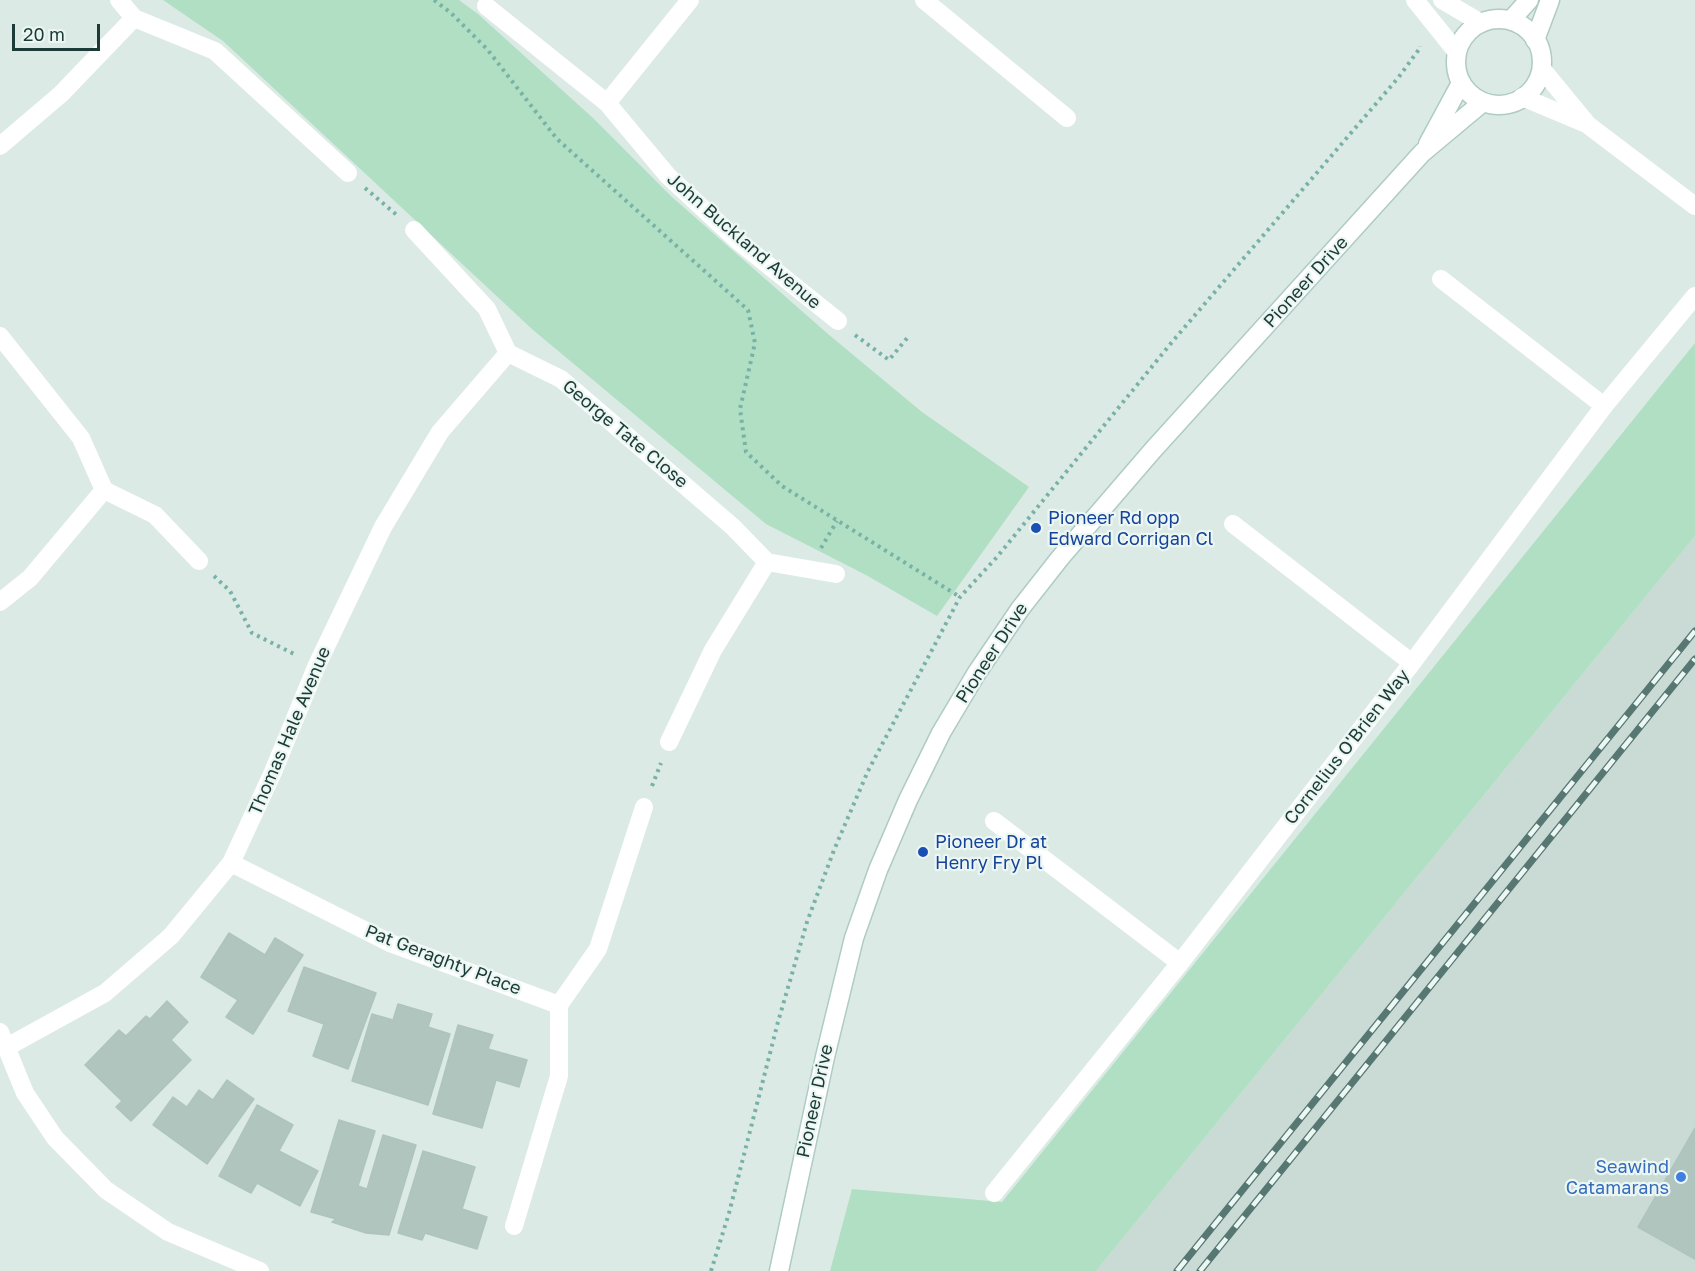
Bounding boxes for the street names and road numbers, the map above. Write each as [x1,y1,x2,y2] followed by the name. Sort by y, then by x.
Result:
[663,168,825,314] street label: John Buckland Avenue
[1259,232,1353,332] street label: Pioneer Drive
[558,375,692,493] street label: George Tate Close
[951,599,1033,707] street label: Pioneer Drive
[245,643,335,819] street label: Thomas Hale Avenue
[1280,665,1414,829] street label: Cornelius O'Brien Way
[362,920,524,1000] street label: Pat Geraghty Place
[792,1042,838,1160] street label: Pioneer Drive

